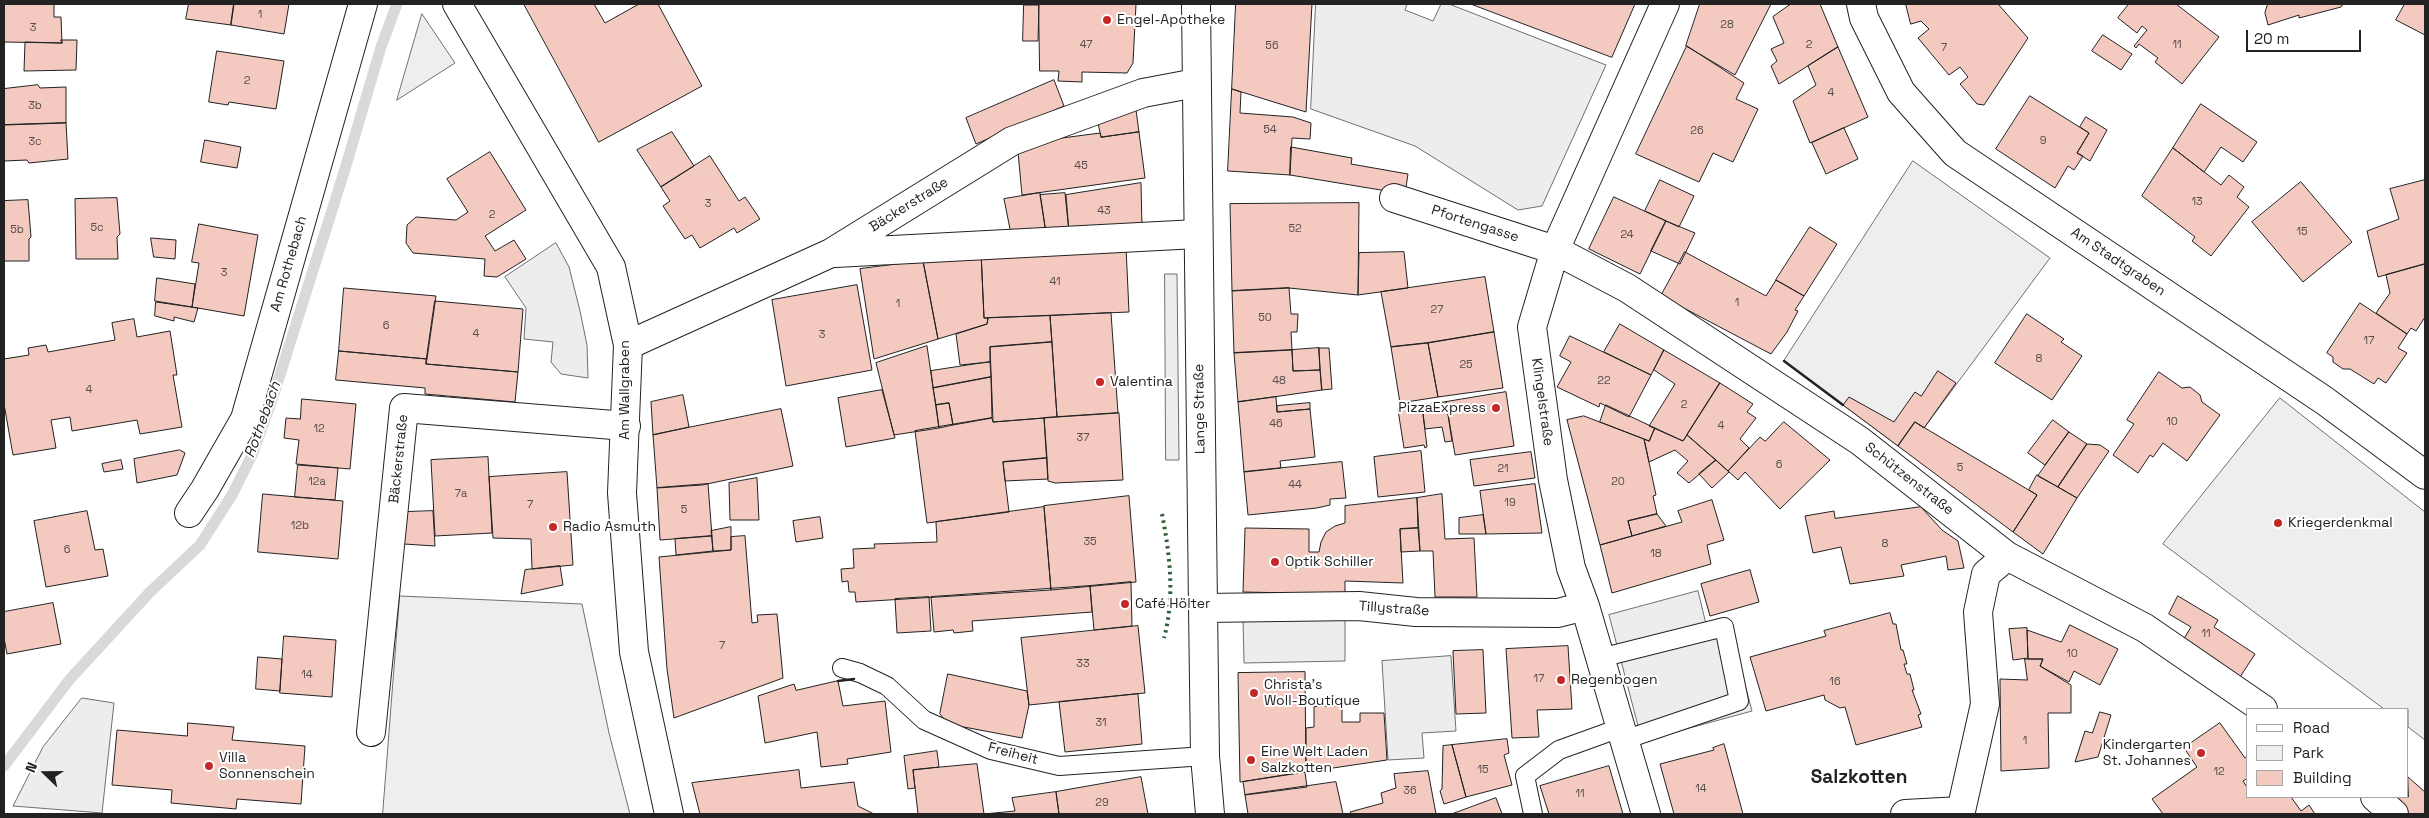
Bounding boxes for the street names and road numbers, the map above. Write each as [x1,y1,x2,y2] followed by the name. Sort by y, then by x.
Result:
[866,174,952,236] street label: Bäckerstraße
[1429,202,1521,246] street label: Pfortengasse
[267,214,311,314] street label: Am Rothebach
[2068,224,2168,300] street label: Am Stadtgraben
[617,340,633,440] street label: Am Wallgraben
[1528,357,1556,447] street label: Klingelstraße
[1191,364,1209,454] street label: Lange Straße
[386,413,412,505] street label: Bäckerstraße
[1861,439,1957,519] street label: Schützenstraße
[1358,598,1430,620] street label: Tillystraße
[986,739,1040,769] street label: Freiheit

